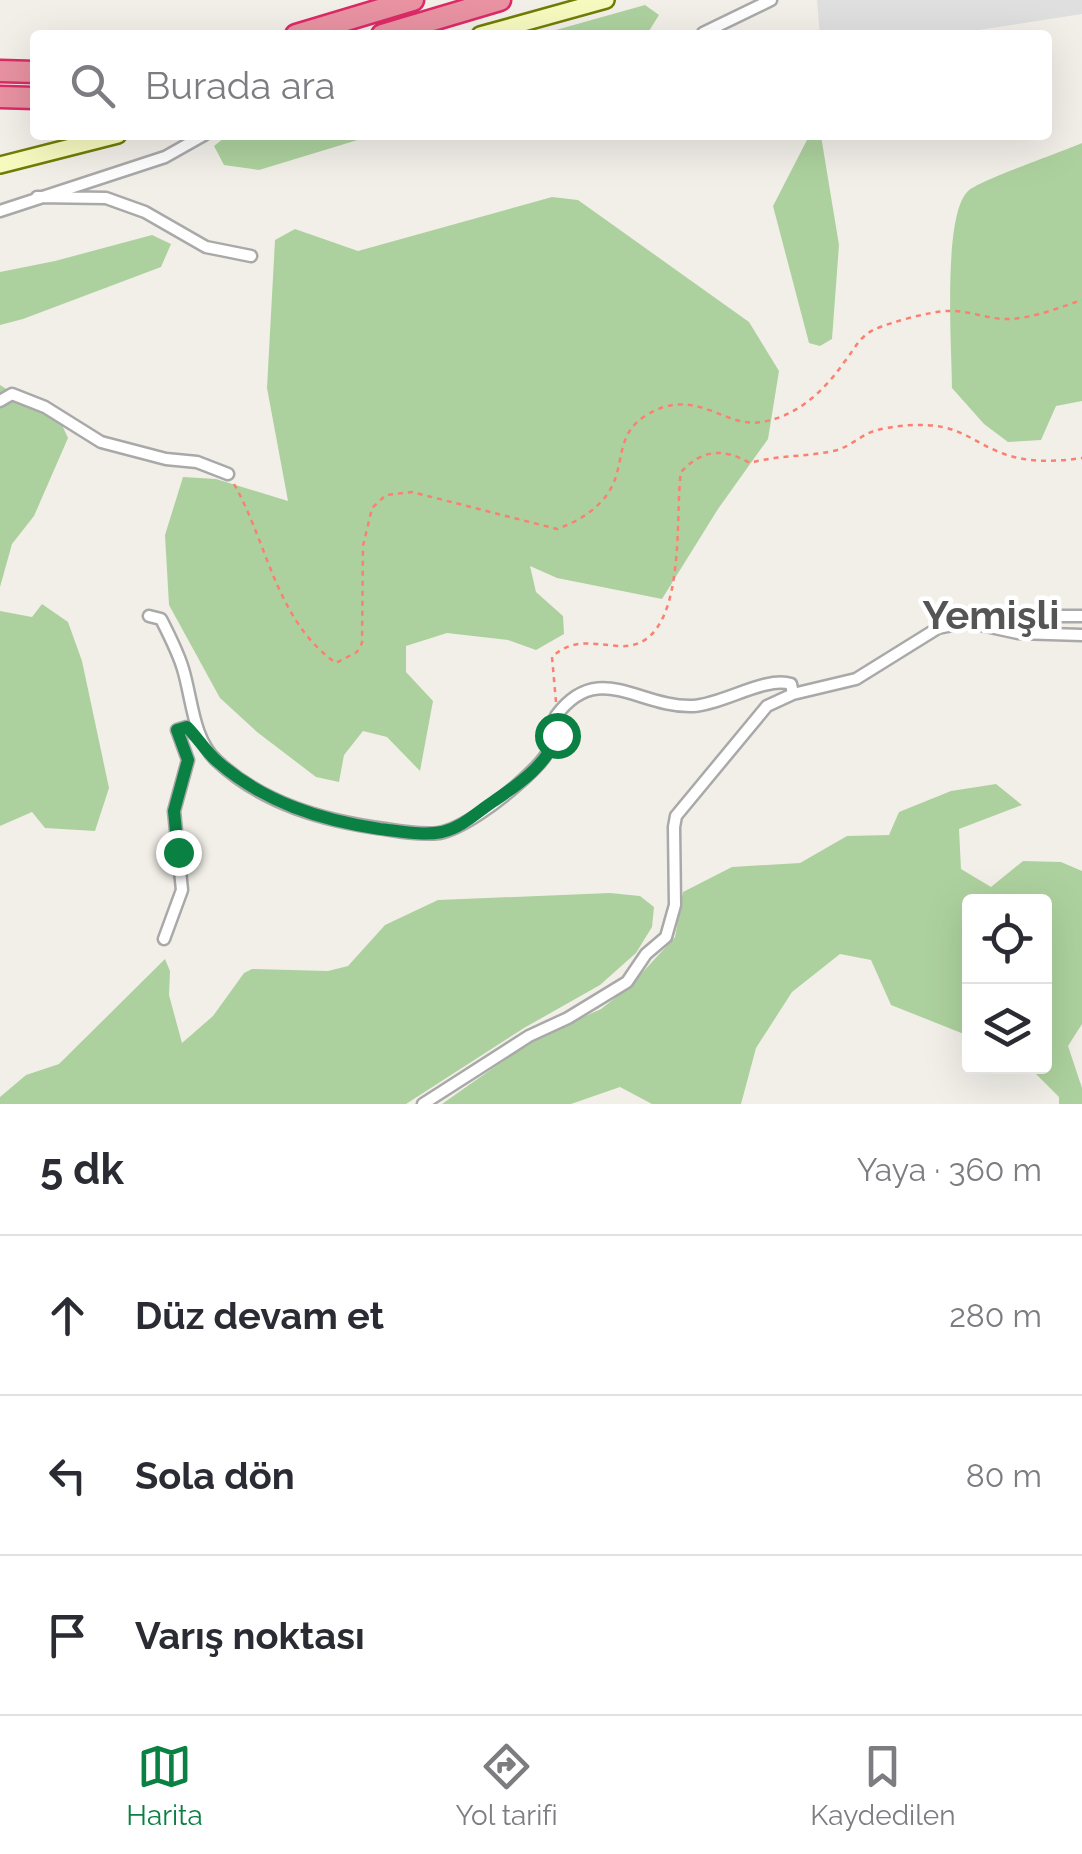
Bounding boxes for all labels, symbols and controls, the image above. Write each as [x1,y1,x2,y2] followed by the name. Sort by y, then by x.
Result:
[30,30,1052,140] search box
[65,58,120,113] icon: search
[145,63,336,108] text: Burada ara
[923,591,1059,638] district label: Yemişli
[535,713,581,759] route start
[156,830,202,876] route end
[962,894,1052,1074] map controls
[962,894,1052,984] button: locate
[962,984,1052,1074] button: layers
[40,1145,124,1194] text: 5 dk
[857,1151,1042,1188] text: Yaya · 360 m
[40,1288,95,1343] icon: ahead
[135,1293,384,1338] text: Düz devam et
[949,1297,1042,1334] text: 280 m
[40,1448,95,1503] icon: left
[135,1453,295,1498] text: Sola dön
[966,1457,1042,1494] text: 80 m
[40,1608,95,1663] icon: arrive
[135,1613,365,1658] text: Varış noktası
[126,1739,203,1832] tab: Harita
[455,1739,558,1832] tab: Yol tarifi
[810,1739,956,1832] tab: Kaydedilen

